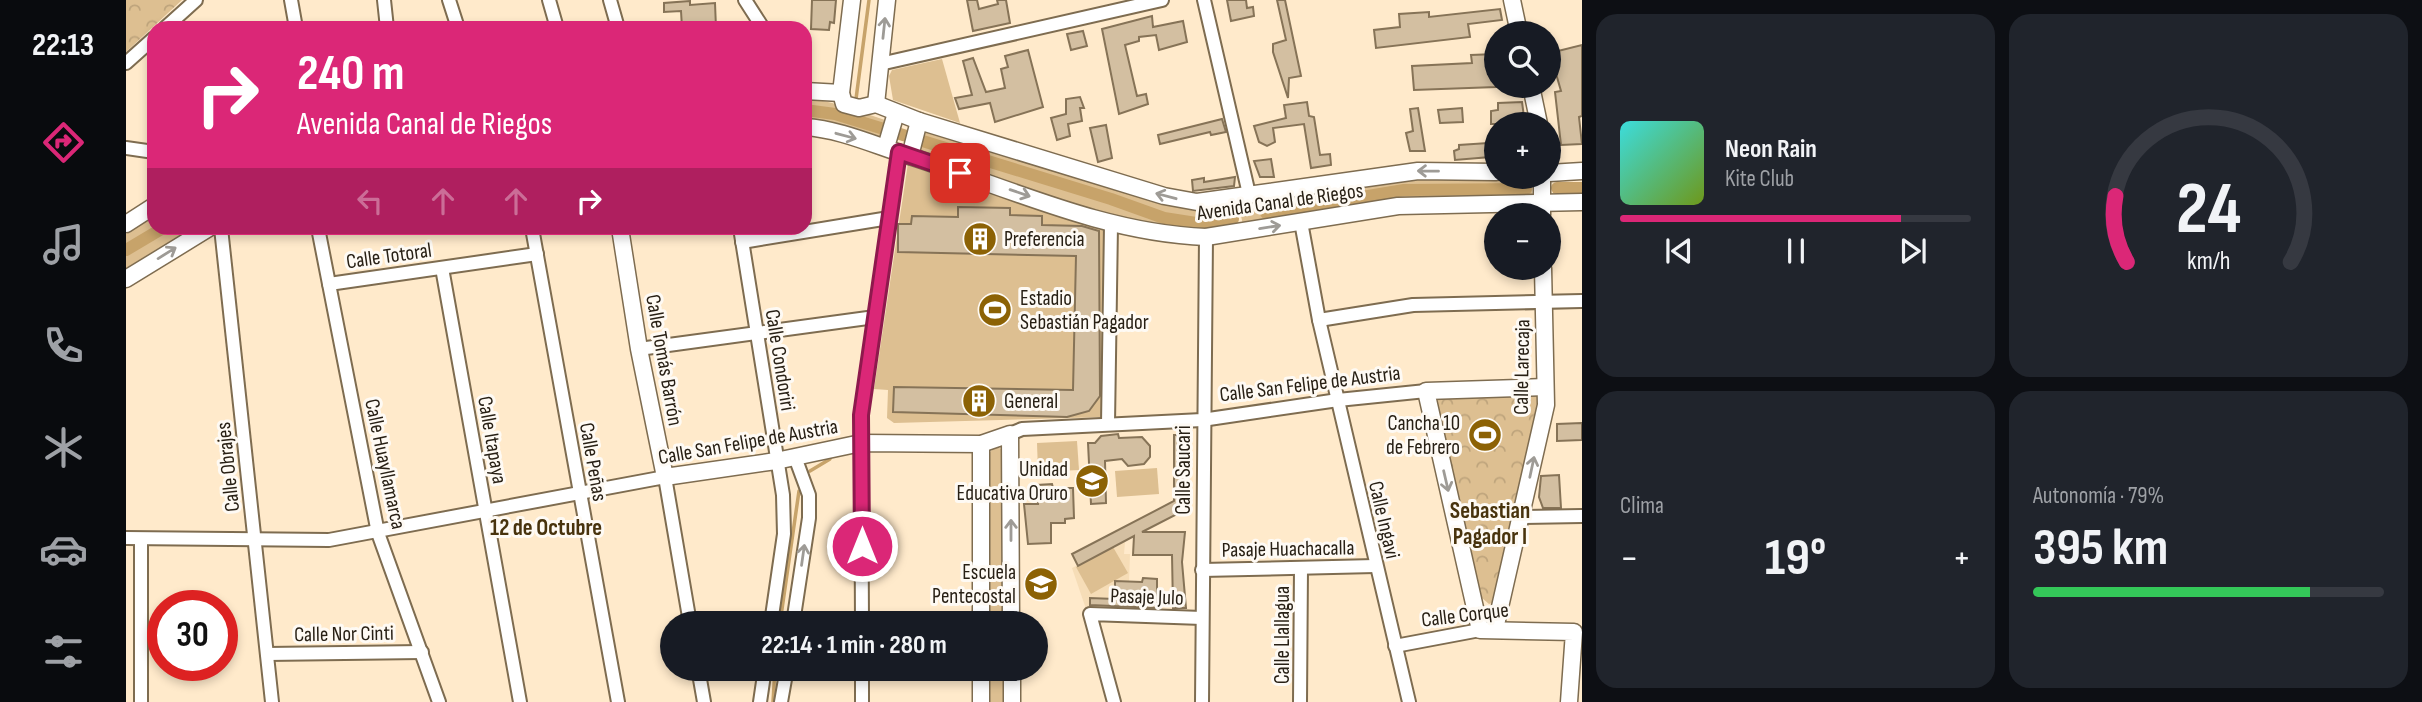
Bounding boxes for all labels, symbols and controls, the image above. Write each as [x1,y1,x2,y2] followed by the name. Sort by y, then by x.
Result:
[878,17,891,39] one-way arrow
[1484,21,1561,280] map controls
[1484,21,1561,98] button: search
[32,26,94,65] text: 22:13
[297,45,405,104] text: 240 m
[182,49,273,140] icon: right
[297,105,552,144] text: Avenida Canal de Riegos
[1484,112,1561,189] button: +
[39,118,88,167] icon: directions
[834,130,856,143] one-way arrow
[1725,134,1817,165] text: Neon Rain
[930,143,990,203] pin
[941,154,979,192] icon: arrive
[1417,164,1440,178] one-way arrow
[1725,165,1794,193] text: Kite Club
[2176,166,2241,254] text: 24
[1194,178,1365,226] street label: Avenida Canal de Riegos
[351,182,389,220] icon: left
[424,182,462,220] icon: ahead
[497,182,535,220] icon: ahead
[570,182,608,220] icon: right
[1008,188,1030,200] one-way arrow
[1156,189,1178,202] one-way arrow
[1484,203,1561,280] button: −
[39,220,88,269] icon: music
[961,220,999,258] building icon: Preferencia
[1258,220,1281,233] one-way arrow
[1004,227,1085,252] place label: Preferencia
[1660,232,1698,270] icon: previous
[1777,232,1815,270] icon: pause
[1894,232,1932,270] icon: next
[345,238,433,274] street label: Calle Totoral
[157,246,177,260] one-way arrow
[2187,246,2230,277] text: km/h
[1020,286,1149,335] place label: Estadio Sebastián Pagador
[976,291,1014,329] sports icon: Estadio Sebastián Pagador
[640,292,688,428] street label: Calle Tomás Barrón
[760,307,800,413] street label: Calle Condoriri
[1509,319,1535,415] street label: Calle Larecaja
[39,321,88,370] icon: phone
[1218,361,1402,407] street label: Calle San Felipe de Austria
[960,382,998,420] building icon: General
[1004,389,1058,414] place label: General
[472,394,512,486] street label: Calle Itapaya
[359,397,411,531] street label: Calle Huayllamarca
[1386,411,1460,460] place label: Cancha 10 de Febrero
[656,414,840,470] street label: Calle San Felipe de Austria
[1466,416,1504,454] sports icon: Cancha 10 de Febrero
[211,421,245,513] street label: Calle Obrajes
[574,421,612,503] street label: Calle Peñas
[39,423,88,472] icon: climate
[1171,425,1196,515] street label: Calle Saucari
[1526,456,1540,479] one-way arrow
[957,457,1068,506] place label: Unidad Educativa Oruro
[1073,462,1111,500] school or university icon: Unidad Educativa Oruro
[1440,469,1454,492] one-way arrow
[1363,479,1405,561] street label: Calle Ingavi
[2033,482,2164,510] text: Autonomía · 79%
[1620,492,1664,520] text: Clima
[1450,497,1530,551] district label: Sebastian Pagador I
[825,509,899,583] position arrow
[490,514,602,542] district label: 12 de Octubre
[2033,517,2168,580] text: 395 km
[1004,519,1017,542] one-way arrow
[39,525,88,574] icon: car
[1765,527,1826,590] text: 19°
[1221,535,1355,563] street label: Pasaje Huachacalla
[1620,536,1639,581] text: −
[1952,536,1971,581] text: +
[797,545,810,567] one-way arrow
[932,560,1016,609] place label: Escuela Pentecostal
[1022,565,1060,603] school or university icon: Escuela Pentecostal
[1110,583,1184,611] street label: Pasaje Julo
[1270,586,1295,684] street label: Calle Llallagua
[147,590,238,681] speed limit sign: 30
[1420,597,1510,633] street label: Calle Corque
[294,621,394,647] street label: Calle Nor Cinti
[39,627,88,676] icon: filters
[761,630,947,661] text: 22:14 · 1 min · 280 m

